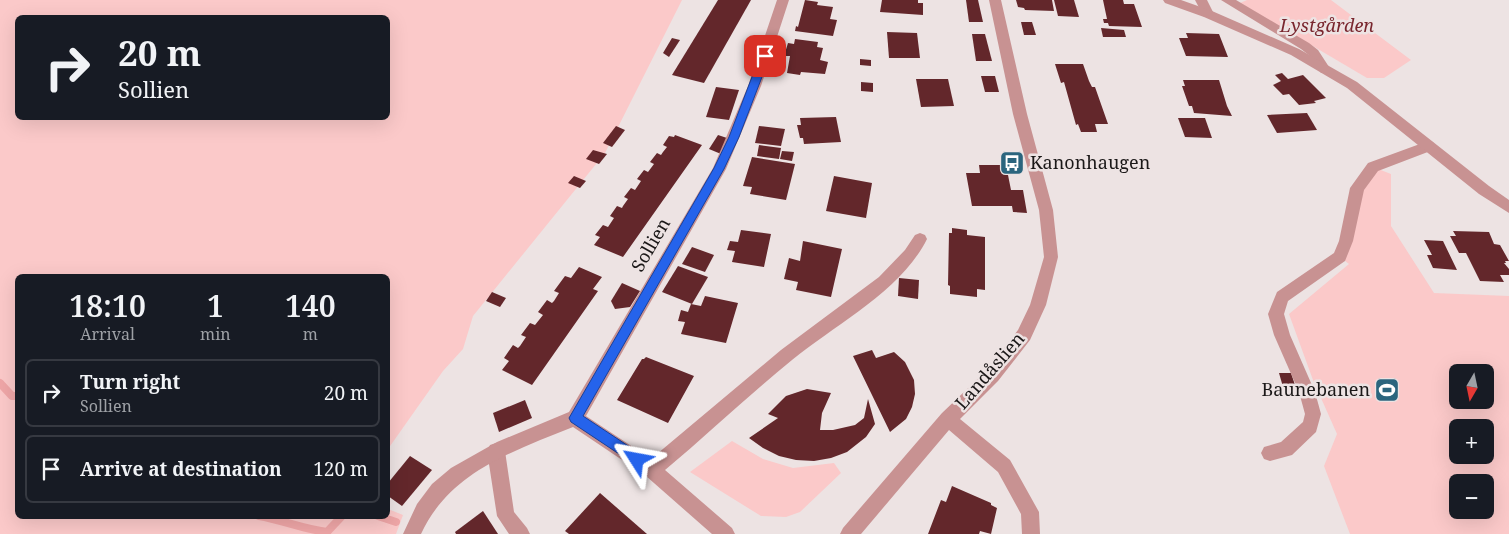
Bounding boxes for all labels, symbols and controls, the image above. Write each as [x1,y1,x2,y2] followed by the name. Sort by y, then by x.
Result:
[1279,13,1374,37] park label: Lystgården
[118,29,201,76] text: 20 m
[35,35,100,100] icon: right
[744,35,786,77] pin
[751,42,779,70] icon: arrive
[118,74,189,104] text: Sollien
[999,150,1025,176] bus stop icon: Kanonhaugen
[1030,150,1151,174] place label: Kanonhaugen
[625,213,675,276] street label: Sollien
[69,285,146,326] text: 18:10
[207,285,224,326] text: 1
[285,285,336,326] text: 140
[80,323,135,345] text: Arrival
[200,323,231,345] text: min
[303,323,318,345] text: m
[949,326,1030,414] street label: Landåslien
[1449,364,1494,409] north arrow
[1449,364,1494,519] map controls
[80,369,180,395] text: Turn right
[1261,377,1370,401] place label: Baunebanen
[1374,377,1400,403] sports icon: Baunebanen
[37,379,65,407] icon: right
[324,380,368,406] text: 20 m
[80,395,132,417] text: Sollien
[1449,419,1494,464] button: +
[610,433,662,485] position arrow
[37,455,65,483] icon: arrive
[80,456,282,482] text: Arrive at destination
[313,456,368,482] text: 120 m
[1449,474,1494,519] button: −

